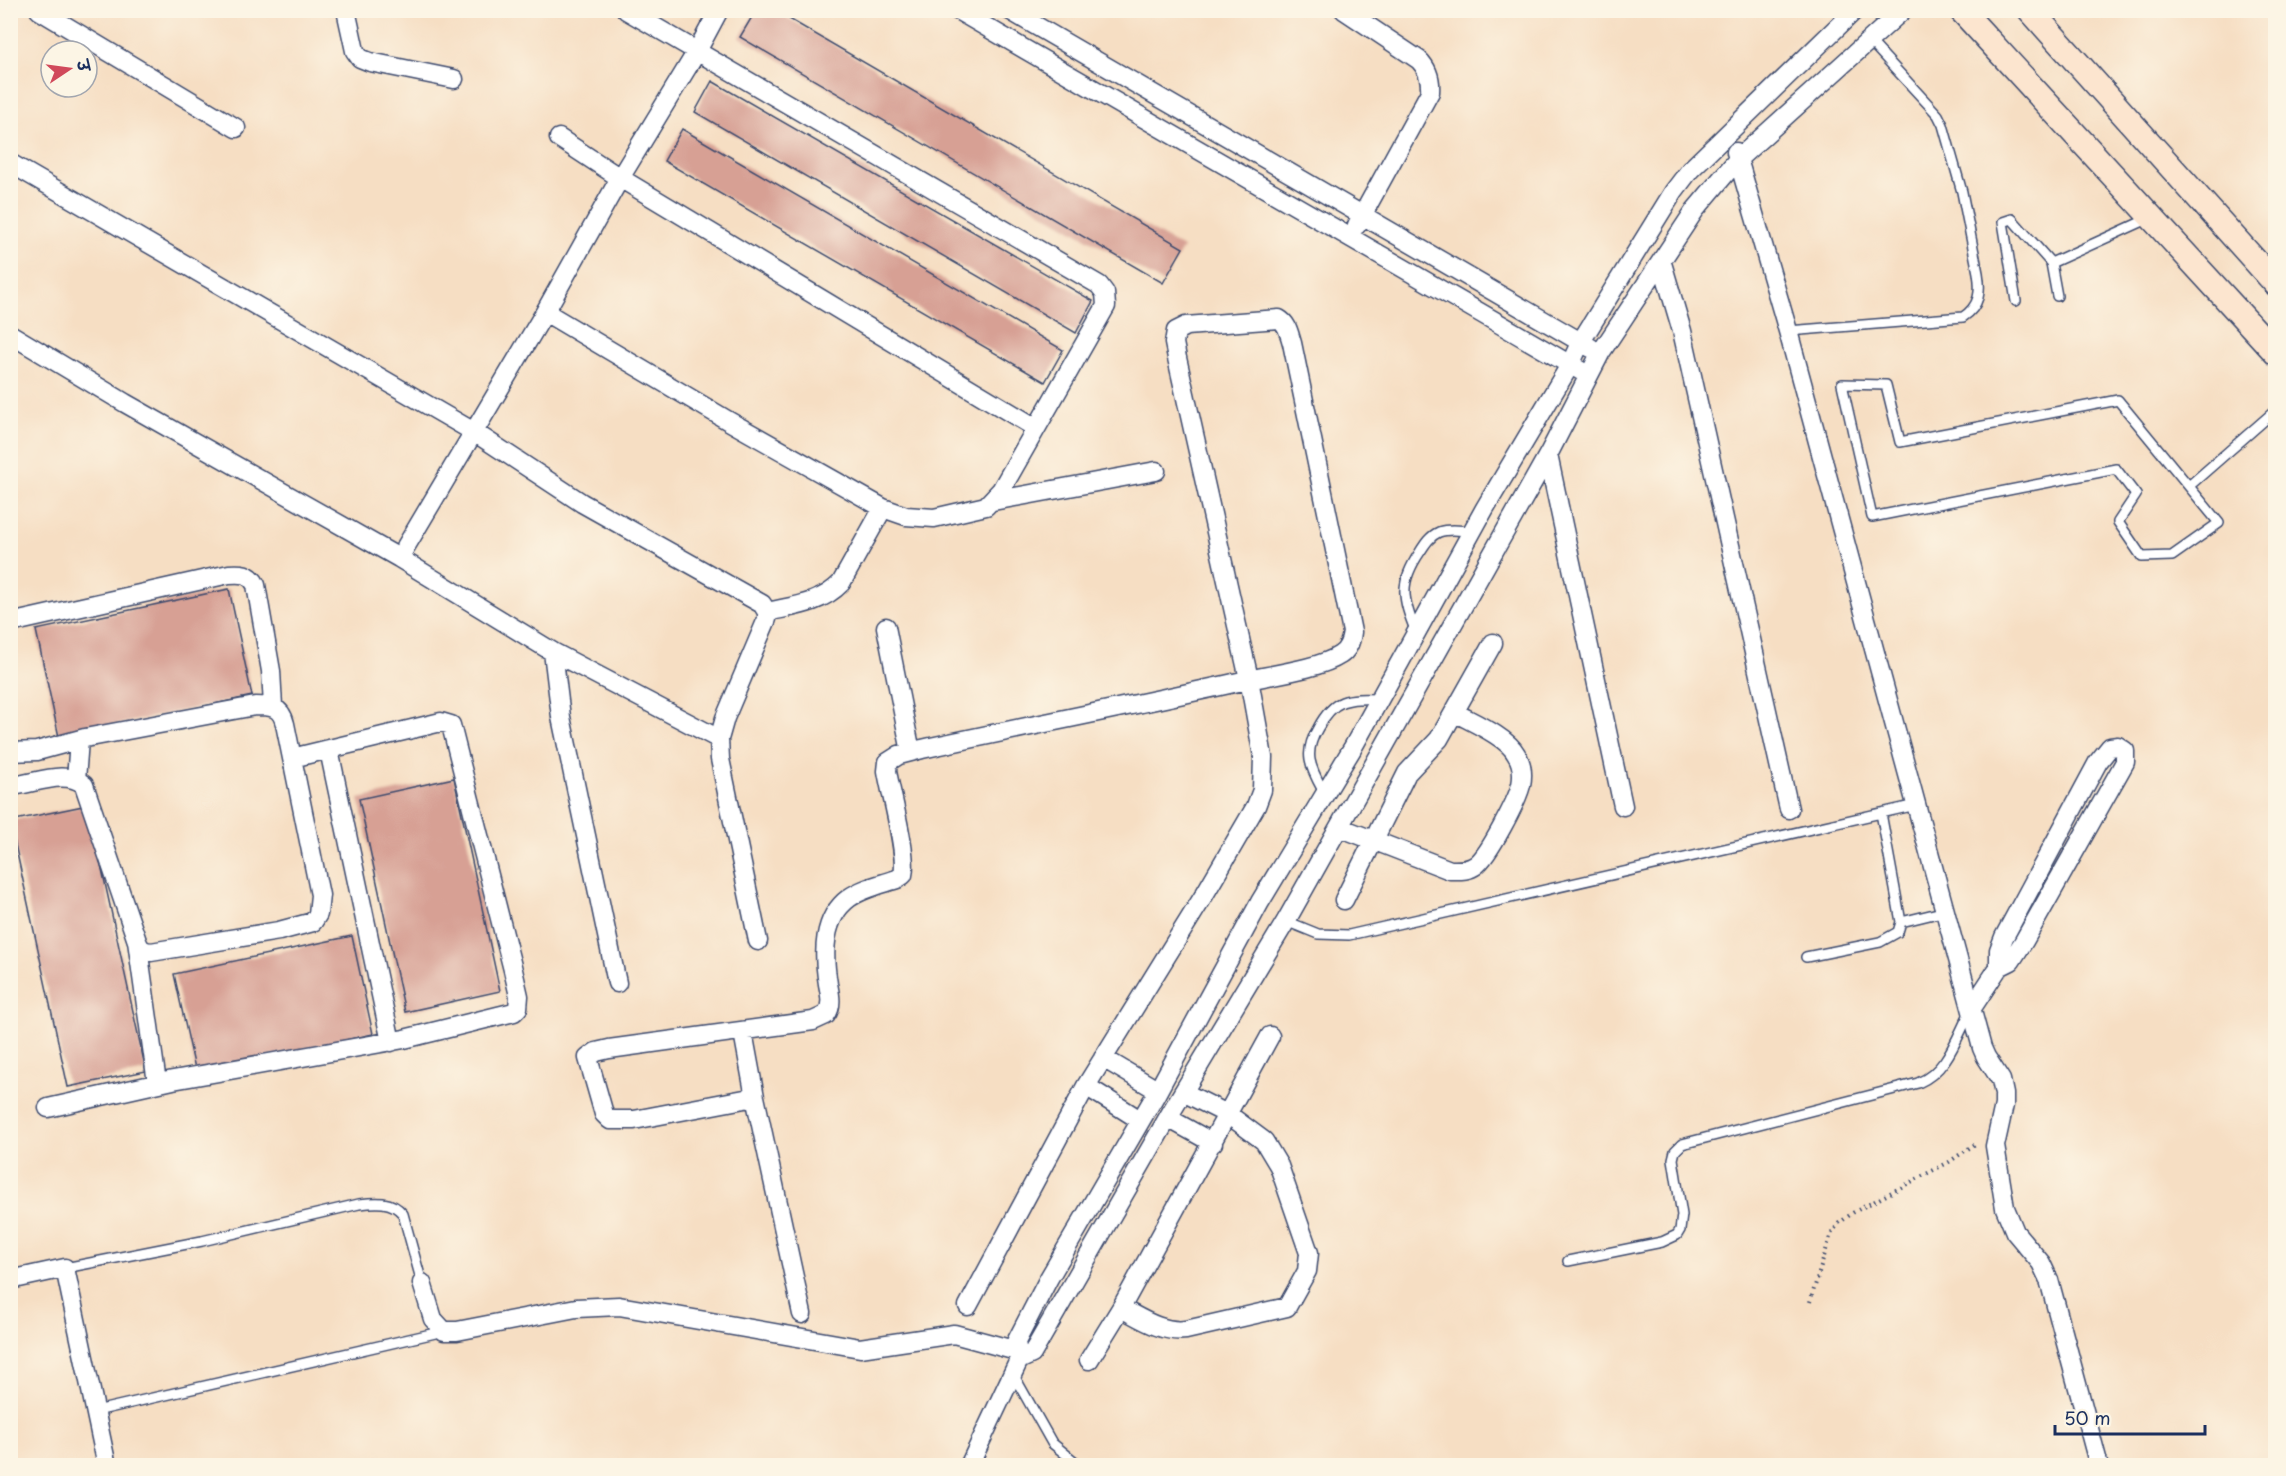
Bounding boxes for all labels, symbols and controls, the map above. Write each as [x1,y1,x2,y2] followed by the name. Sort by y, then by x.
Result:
[39,39,99,99] north arrow
[71,56,98,75] text: उ
[2055,1398,2205,1436] scale bar
[2064,1404,2111,1431] text: 50 m

